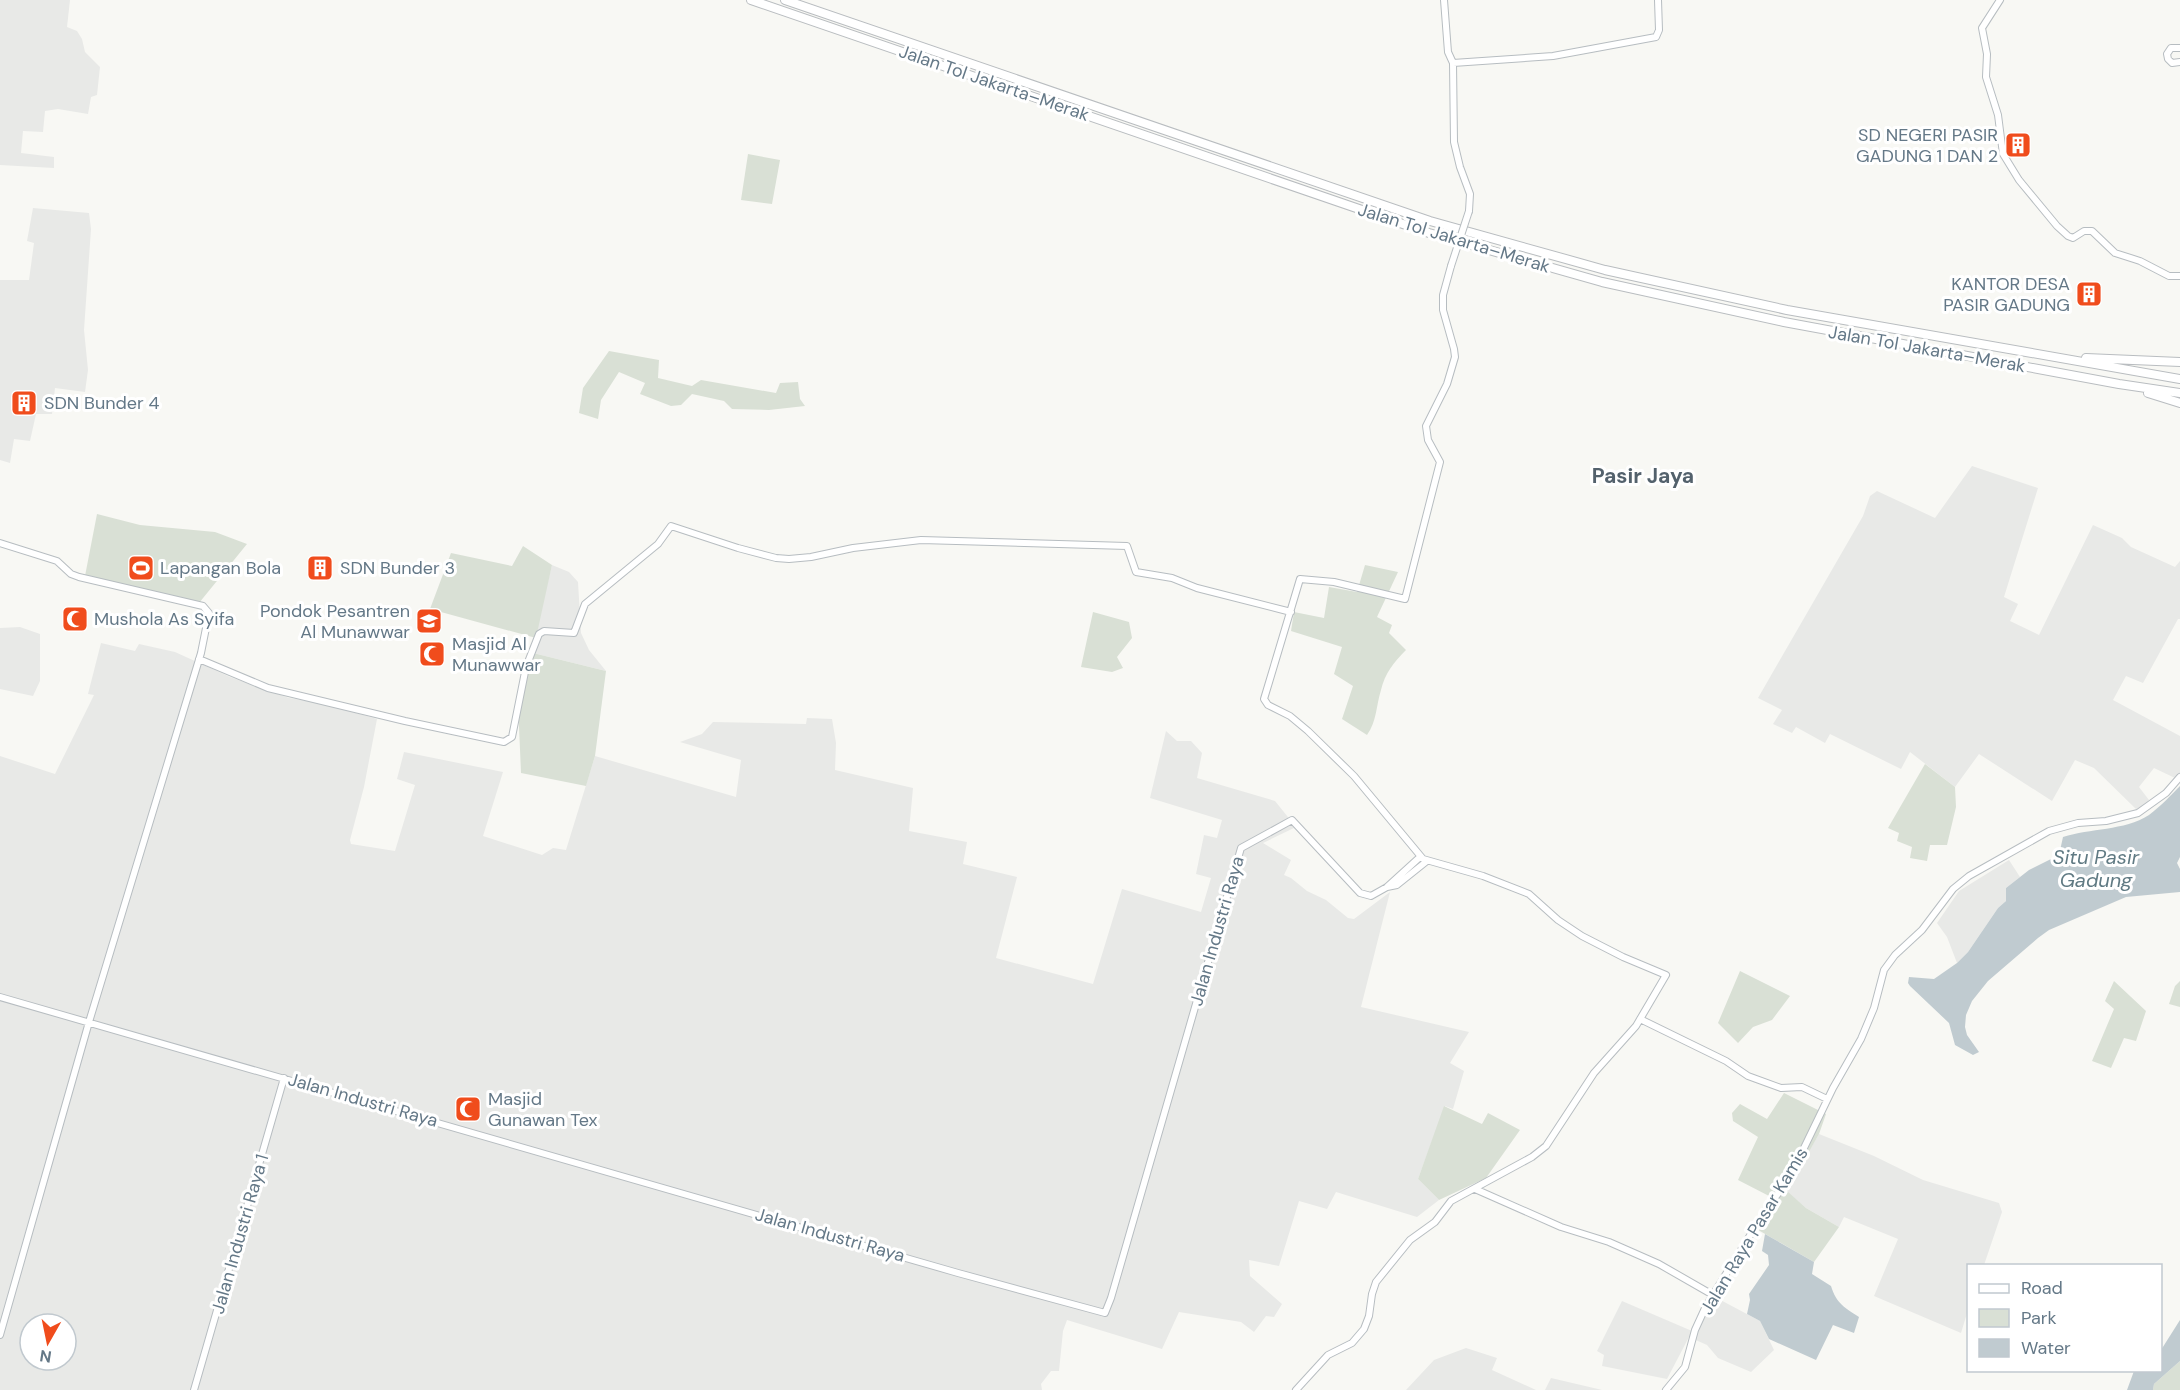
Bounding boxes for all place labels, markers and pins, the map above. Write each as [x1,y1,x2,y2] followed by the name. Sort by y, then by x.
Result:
[1856,123,1998,168] place label: SD NEGERI PASIR GADUNG 1 DAN 2
[2003,130,2033,160] building icon: SD NEGERI PASIR GADUNG 1 DAN 2
[1943,272,2070,317] place label: KANTOR DESA PASIR GADUNG
[2074,279,2104,309] building icon: KANTOR DESA PASIR GADUNG
[9,388,39,418] building icon: SDN Bunder 4
[44,391,160,415] place label: SDN Bunder 4
[126,553,156,583] sports icon: Lapangan Bola
[305,553,335,583] building icon: SDN Bunder 3
[160,556,281,580] place label: Lapangan Bola
[340,556,455,580] place label: SDN Bunder 3
[260,599,410,644] place label: Pondok Pesantren Al Munawwar
[60,604,90,634] mosque icon: Mushola As Syifa
[414,606,444,636] school or university icon: Pondok Pesantren Al Munawwar
[94,607,234,631] place label: Mushola As Syifa
[452,632,541,677] place label: Masjid Al Munawwar
[417,639,447,669] mosque icon: Masjid Al Munawwar
[488,1087,598,1132] place label: Masjid Gunawan Tex
[453,1094,483,1124] mosque icon: Masjid Gunawan Tex

